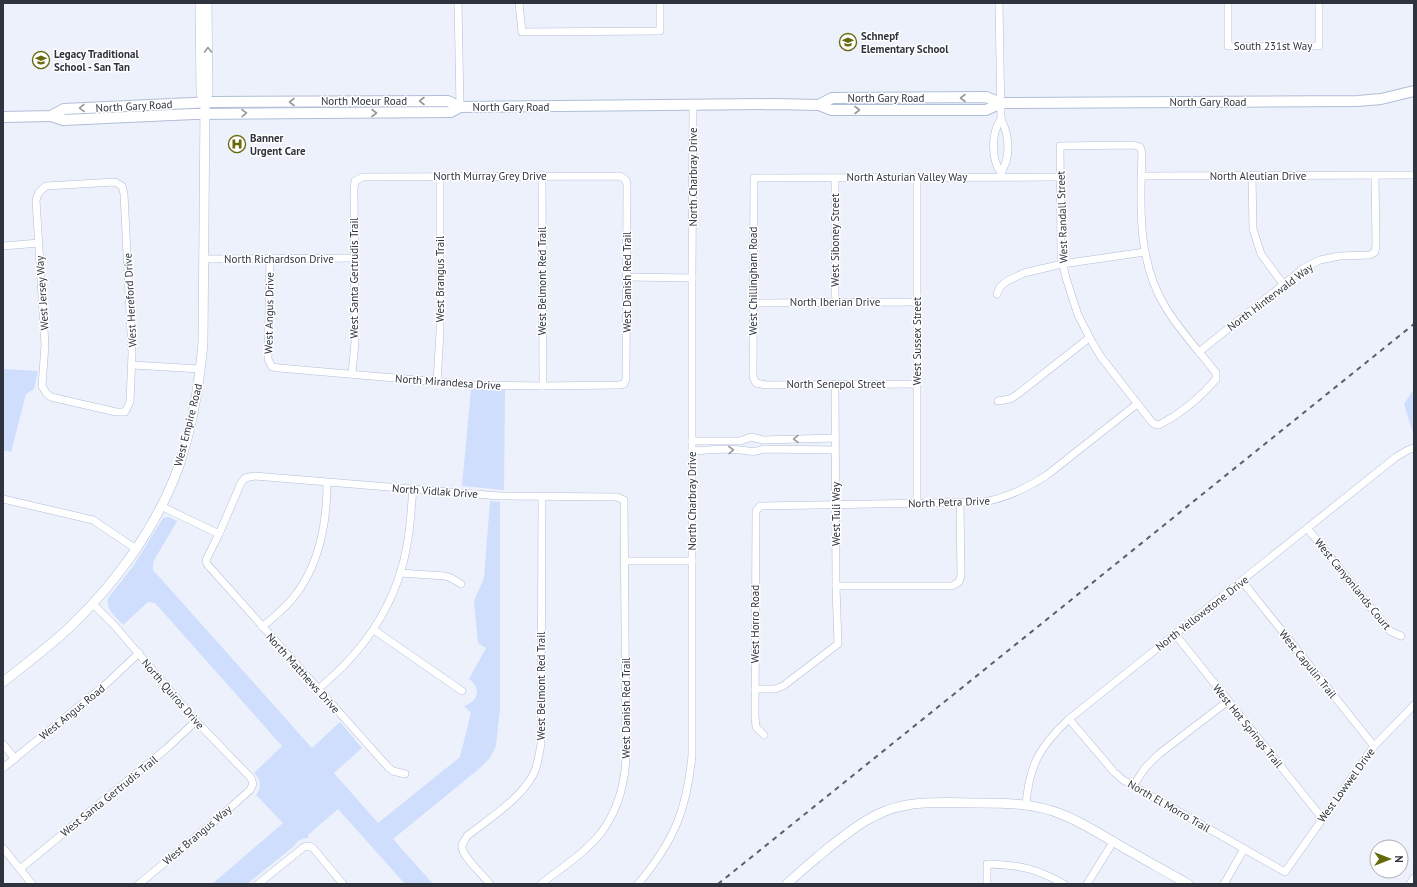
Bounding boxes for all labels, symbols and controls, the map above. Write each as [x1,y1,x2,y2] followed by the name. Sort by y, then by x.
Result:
[861,29,949,56] place label: Schnepf Elementary School
[838,32,858,52] school or university icon: Schnepf Elementary School
[1234,39,1313,53] street label: South 231st Way
[54,47,139,74] place label: Legacy Traditional School - San Tan
[204,47,212,53] one-way arrow
[31,50,51,70] school or university icon: Legacy Traditional School - San Tan
[848,91,925,105] street label: North Gary Road
[960,93,966,102] one-way arrow
[321,94,407,108] street label: North Moeur Road
[1170,95,1247,109] street label: North Gary Road
[95,97,173,115] street label: North Gary Road
[289,97,295,106] one-way arrow
[419,97,425,105] one-way arrow
[473,100,550,114] street label: North Gary Road
[79,104,85,112] one-way arrow
[854,106,860,114] one-way arrow
[241,109,247,117] one-way arrow
[371,109,377,117] one-way arrow
[686,127,700,227] street label: North Charbray Drive
[250,131,306,158] place label: Banner Urgent Care
[227,134,247,154] hospital icon: Banner Urgent Care
[433,169,547,183] street label: North Murray Grey Drive
[1210,169,1307,183] street label: North Aleutian Drive
[847,170,968,184] street label: North Asturian Valley Way
[1053,170,1071,263] street label: West Randall Street
[828,193,842,287] street label: West Siboney Street
[347,217,361,339] street label: West Santa Gertrudis Trail
[535,226,549,335] street label: West Belmont Red Trail
[746,227,760,335] street label: West Chillingham Road
[620,231,634,333] street label: West Danish Red Trail
[433,235,447,322] street label: West Brangus Trail
[121,252,139,347] street label: West Hereford Drive
[224,252,334,266] street label: North Richardson Drive
[32,254,52,331] street label: West Jersey Way
[1224,260,1316,334] street label: North Hinterwald Way
[261,272,277,354] street label: West Angus Drive
[790,295,881,309] street label: North Iberian Drive
[910,297,924,385] street label: West Sussex Street
[395,371,502,393] street label: North Mirandesa Drive
[786,377,886,391] street label: North Senepol Street
[171,382,205,468] street label: West Empire Road
[793,435,799,443] one-way arrow
[728,446,734,454] one-way arrow
[685,451,699,551] street label: North Charbray Drive
[392,481,479,501] street label: North Vidlak Drive
[829,481,843,546] street label: West Tuli Way
[908,494,991,510] street label: North Petra Drive
[1312,535,1394,633] street label: West Canyonlands Court
[1153,572,1252,654] street label: North Yellowstone Drive
[748,585,762,663] street label: West Horro Road
[1276,627,1340,702] street label: West Capulin Trail
[263,630,343,716] street label: North Matthews Drive
[534,631,548,740] street label: West Belmont Red Trail
[139,656,208,732] street label: North Quiros Drive
[619,657,633,759] street label: West Danish Red Trail
[36,681,108,743] street label: West Angus Road
[1210,681,1286,771] street label: West Hot Springs Trail
[1314,745,1378,825] street label: West Lowwel Drive
[58,752,161,840] street label: West Santa Gertrudis Trail
[1125,777,1213,836] street label: North El Morro Trail
[160,802,235,868] street label: West Brangus Way
[1369,839,1409,879] north arrow
[1392,855,1406,863] text: N

